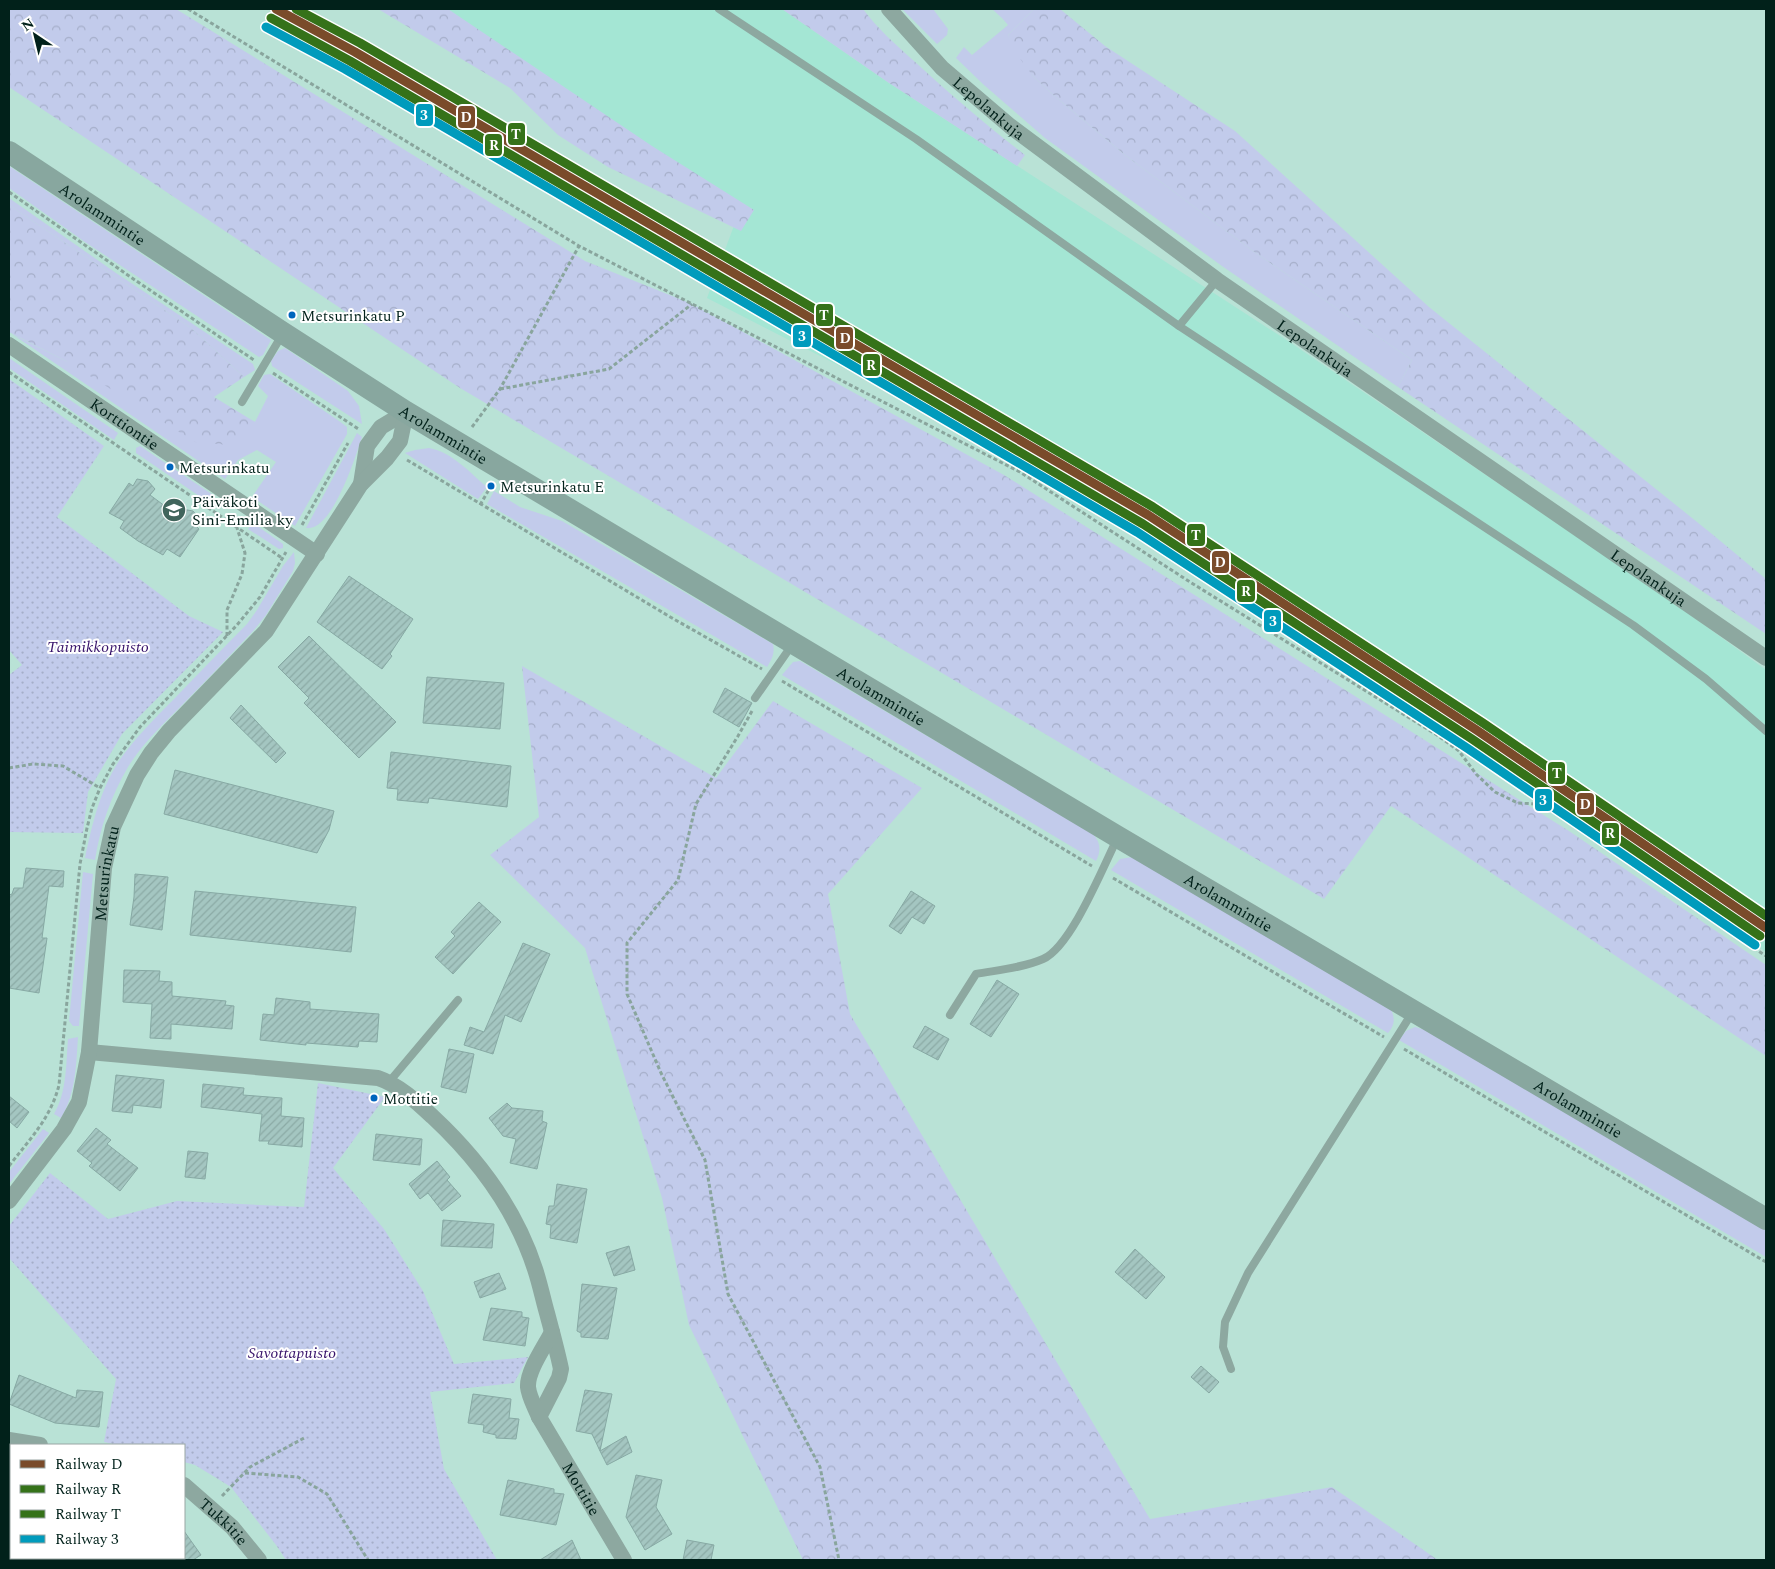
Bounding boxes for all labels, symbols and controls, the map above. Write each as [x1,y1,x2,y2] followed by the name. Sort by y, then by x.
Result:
[10,10,60,60] north arrow
[17,13,39,37] text: N
[947,71,1030,146] street label: Lepolankuja
[415,103,434,127] line badge: 3
[420,105,428,126] text: 3
[457,105,476,129] line badge: D
[460,107,472,128] text: D
[507,122,526,146] line badge: T
[511,124,521,145] text: T
[484,133,503,157] line badge: R
[489,135,500,156] text: R
[54,177,150,252] street label: Arolammintie
[815,303,834,327] line badge: T
[301,305,405,328] place label: Metsurinkatu P
[819,305,829,326] text: T
[287,310,297,320] marker: Metsurinkatu P
[1272,314,1358,383] street label: Lepolankuja
[792,324,812,348] line badge: 3
[798,326,806,347] text: 3
[835,326,854,350] line badge: D
[839,328,851,349] text: D
[862,353,881,377] line badge: R
[866,355,877,376] text: R
[85,392,164,457] street label: Korttiontie
[394,399,492,471] street label: Arolammintie
[179,457,269,480] place label: Metsurinkatu
[165,462,175,472] marker: Metsurinkatu
[500,476,604,499] place label: Metsurinkatu E
[486,481,496,491] marker: Metsurinkatu E
[192,490,294,532] place label: Päiväkoti Sini-Emilia ky
[161,497,187,523] school or university icon: Päiväkoti Sini-Emilia ky
[1186,523,1206,547] line badge: T
[1191,525,1201,546] text: T
[1605,543,1692,613] street label: Lepolankuja
[1211,550,1230,574] line badge: D
[1214,552,1226,573] text: D
[1236,579,1256,603] line badge: R
[1241,581,1252,602] text: R
[1263,609,1282,633] line badge: 3
[1269,611,1277,632] text: 3
[47,635,149,659] park label: Taimikkopuisto
[832,661,930,732] street label: Arolammintie
[1547,761,1566,785] line badge: T
[1552,763,1562,784] text: T
[1534,788,1553,812] line badge: 3
[1539,790,1547,811] text: 3
[1576,792,1595,816] line badge: D
[1579,794,1591,815] text: D
[1601,822,1620,846] line badge: R
[89,823,126,922] street label: Metsurinkatu
[1605,823,1616,844] text: R
[1179,867,1277,939] street label: Arolammintie
[1529,1073,1627,1145] street label: Arolammintie
[383,1088,438,1111] place label: Mottitie
[369,1093,379,1103] marker: Mottitie
[248,1341,336,1365] park label: Savottapuisto
[10,1444,185,1559] legend
[55,1453,123,1476] text: Railway D
[555,1458,606,1521] street label: Mottitie
[55,1478,121,1501] text: Railway R
[193,1492,253,1551] street label: Tukkitie
[55,1503,121,1526] text: Railway T
[55,1528,119,1551] text: Railway 3

